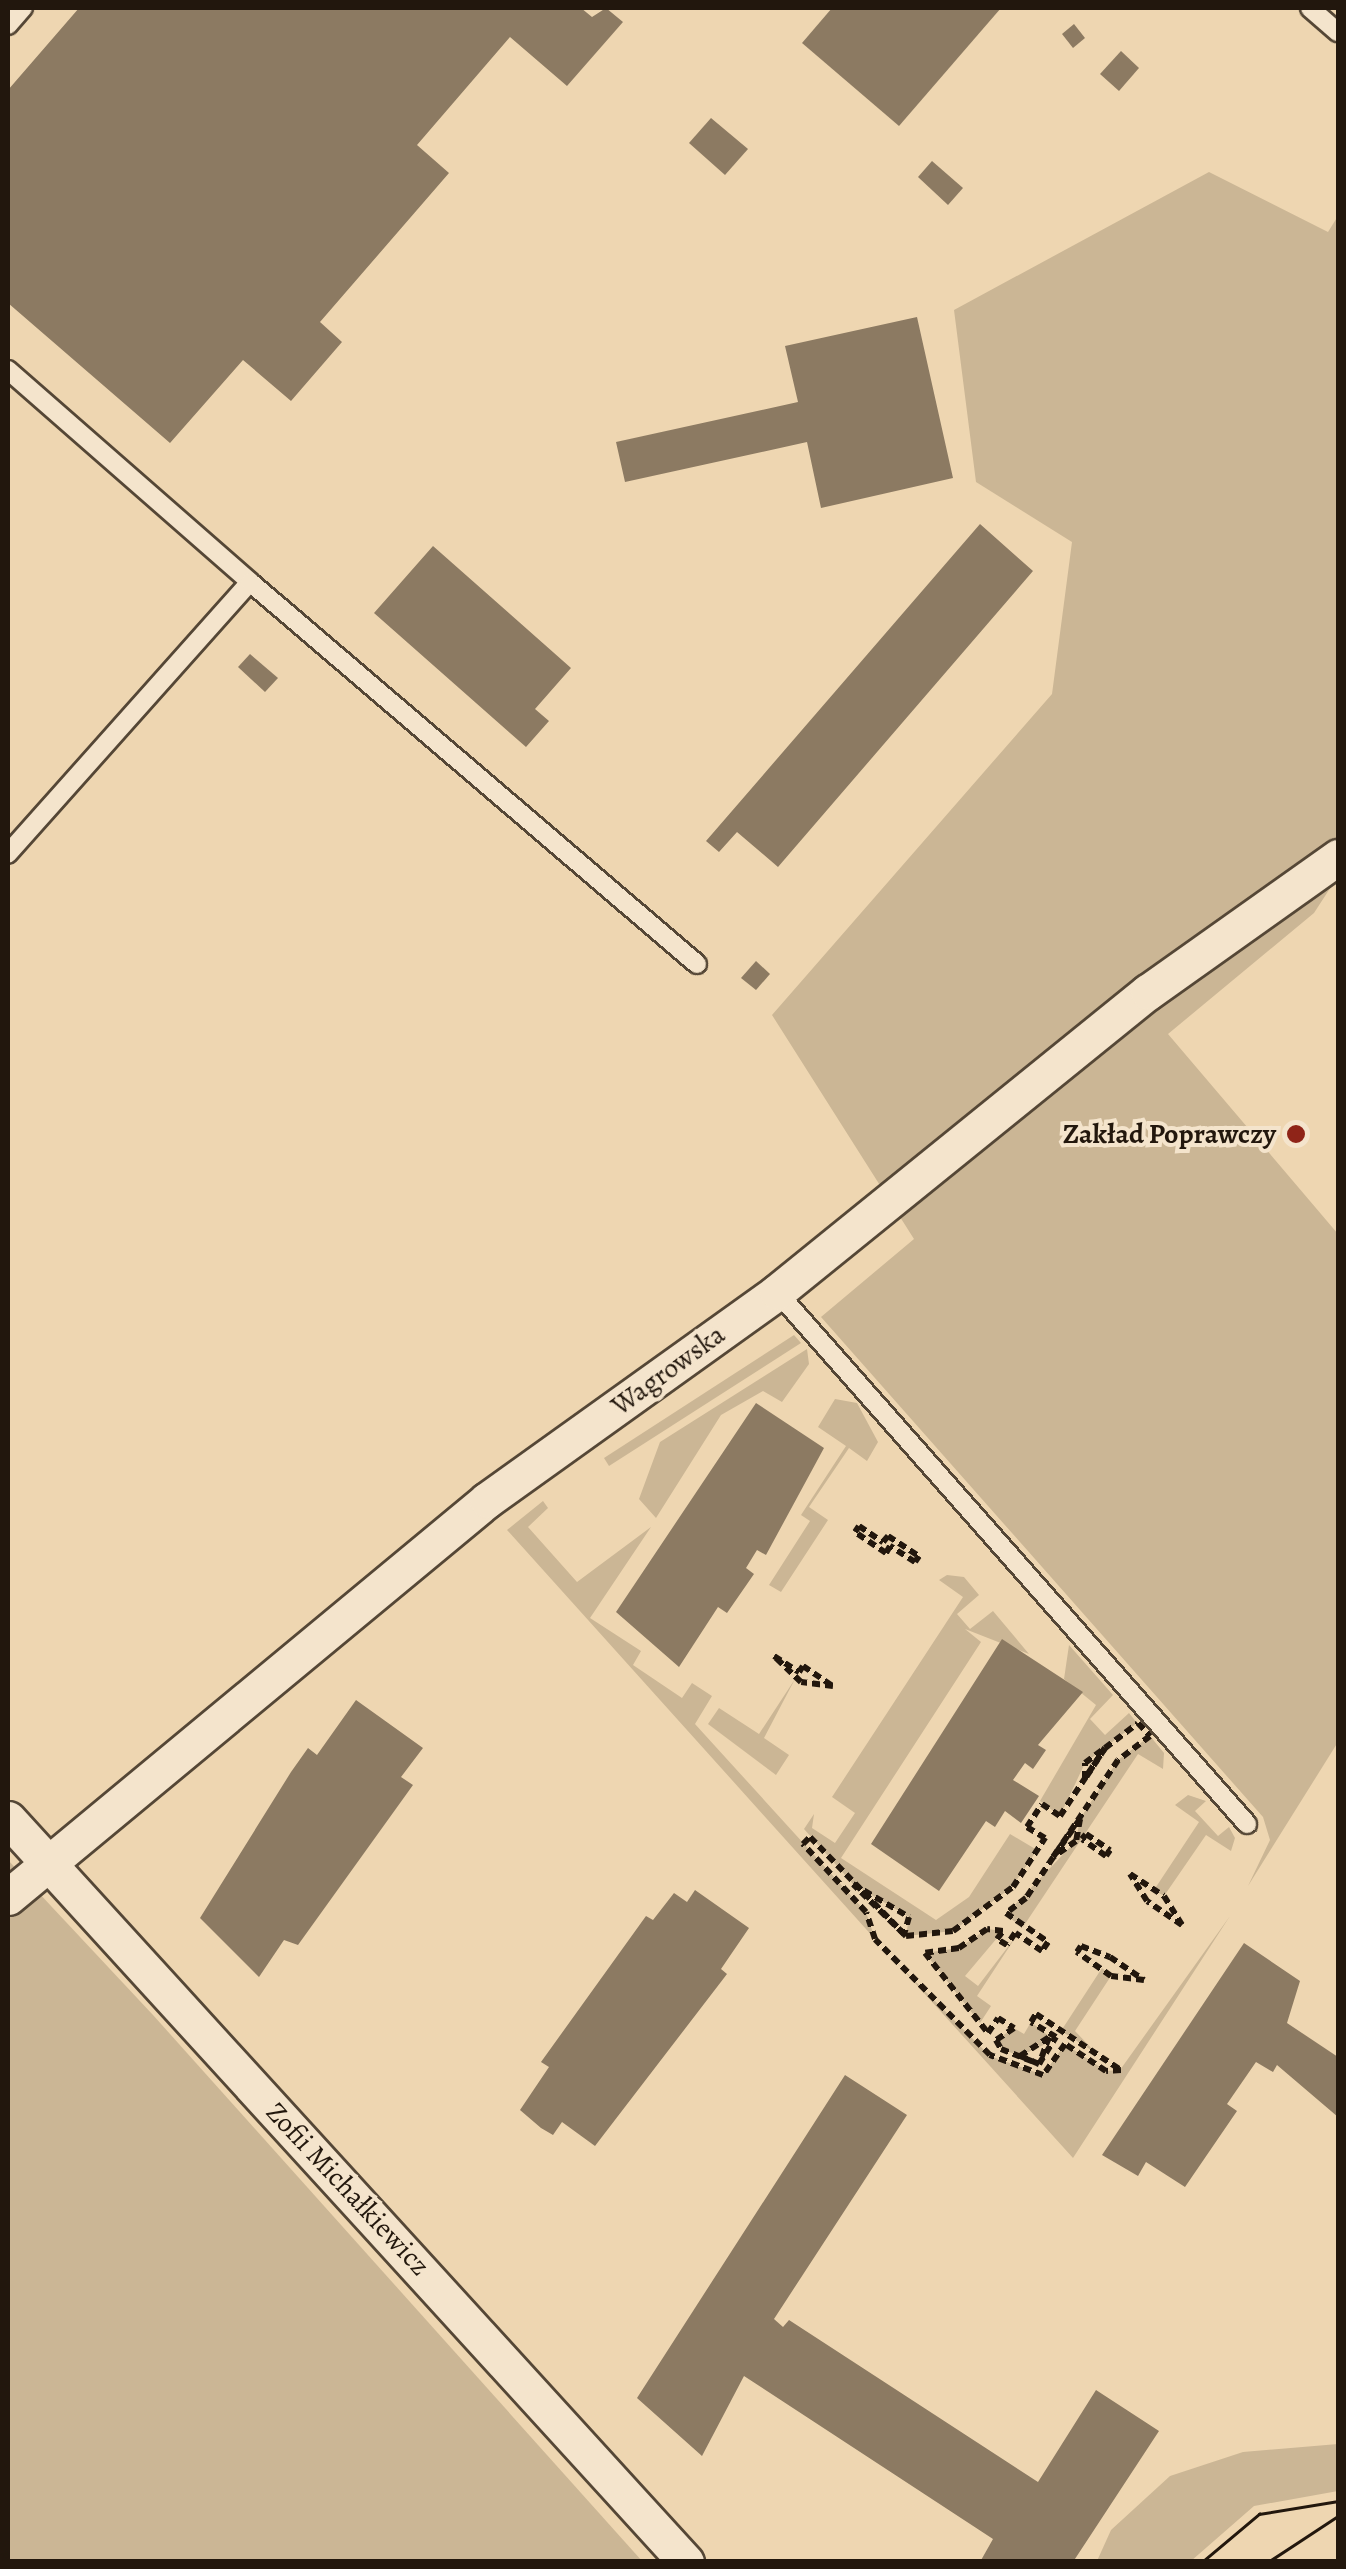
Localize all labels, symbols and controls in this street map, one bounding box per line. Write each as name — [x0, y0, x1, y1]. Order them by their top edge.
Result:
place label: Zakład Poprawczy — [1063, 1117, 1276, 1151]
marker: Zakład Poprawczy — [1285, 1123, 1307, 1145]
street label: Wagrowska — [605, 1318, 731, 1422]
street label: Zofii Michałkiewicz — [259, 2095, 437, 2283]

